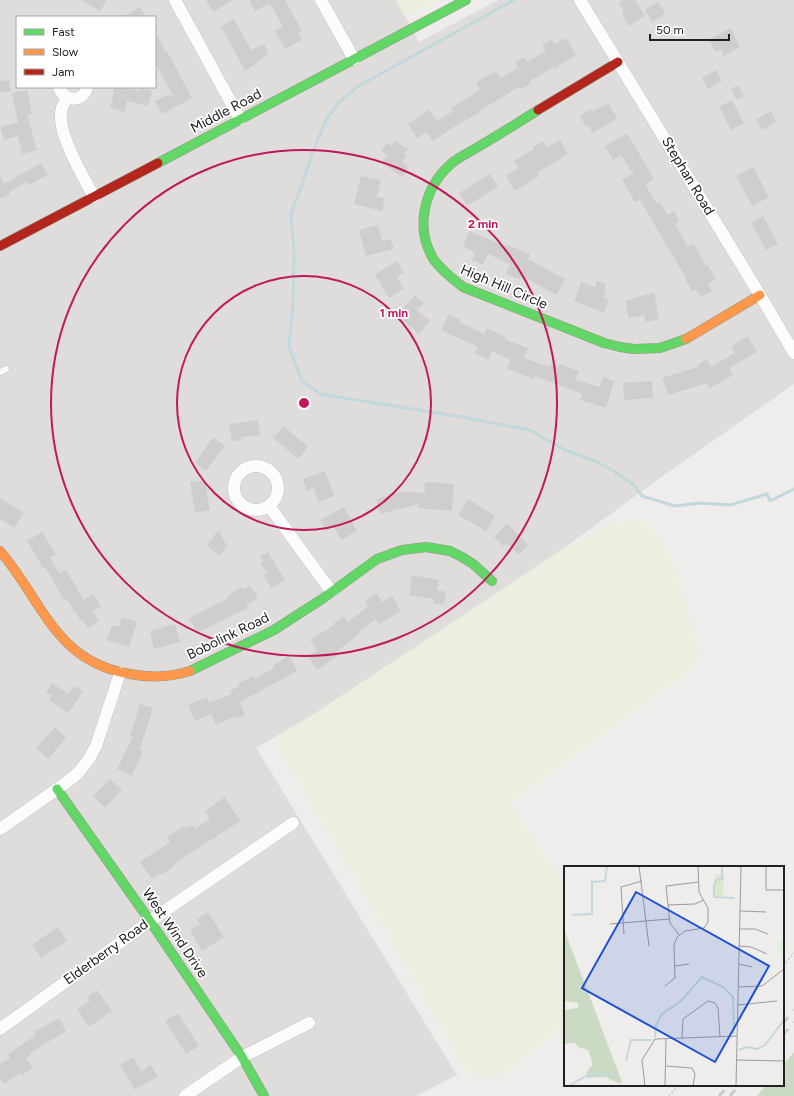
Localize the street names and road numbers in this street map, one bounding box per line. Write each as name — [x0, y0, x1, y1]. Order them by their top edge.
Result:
street label: Middle Road — [188, 85, 264, 137]
street label: Stephan Road — [658, 134, 718, 218]
street label: High Hill Circle — [458, 261, 550, 313]
street label: Bobolink Road — [184, 609, 272, 663]
street label: West Wind Drive — [139, 885, 211, 981]
street label: Elderberry Road — [60, 916, 152, 988]

